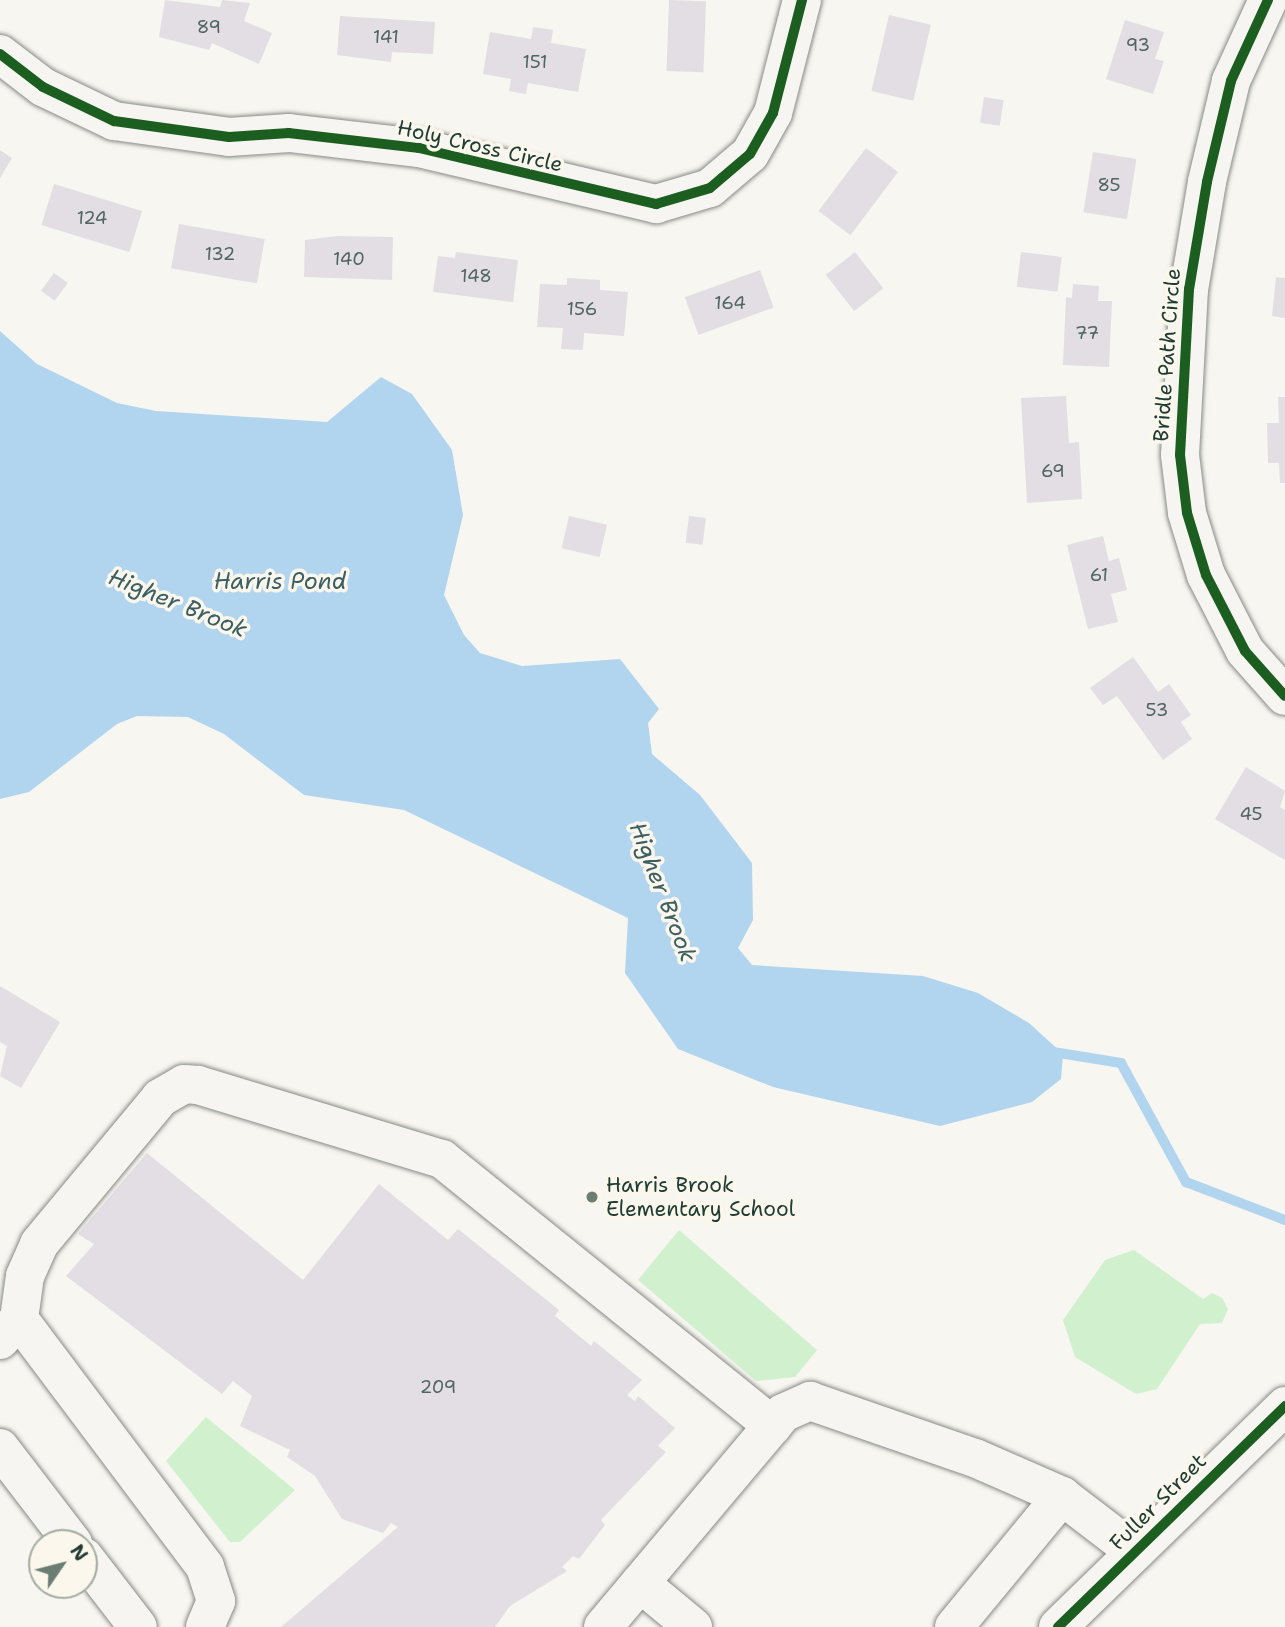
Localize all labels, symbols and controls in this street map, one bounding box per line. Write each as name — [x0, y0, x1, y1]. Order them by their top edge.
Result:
house number: 89 — [197, 16, 221, 38]
house number: 141 — [373, 26, 399, 48]
house number: 93 — [1126, 34, 1150, 56]
house number: 151 — [522, 51, 548, 73]
street label: Holy Cross Circle — [395, 115, 565, 177]
house number: 85 — [1097, 174, 1121, 196]
house number: 124 — [77, 207, 107, 229]
house number: 132 — [205, 243, 235, 265]
house number: 140 — [333, 248, 365, 270]
house number: 148 — [460, 265, 492, 287]
street label: Bridle Path Circle — [1148, 267, 1186, 443]
house number: 164 — [714, 292, 746, 314]
house number: 156 — [567, 298, 597, 320]
house number: 77 — [1075, 322, 1099, 344]
house number: 69 — [1041, 460, 1065, 482]
water label: Higher Brook — [105, 563, 251, 643]
house number: 61 — [1090, 564, 1108, 586]
water label: Harris Pond — [214, 567, 346, 595]
house number: 53 — [1146, 699, 1168, 721]
house number: 45 — [1239, 803, 1263, 825]
water label: Higher Brook — [624, 818, 702, 966]
place label: Harris Brook Elementary School — [606, 1172, 795, 1222]
marker: Harris Brook Elementary School — [584, 1189, 600, 1205]
house number: 209 — [420, 1376, 456, 1398]
street label: Fuller Street — [1105, 1449, 1211, 1555]
north arrow — [28, 1529, 98, 1599]
text: N — [64, 1539, 94, 1566]

